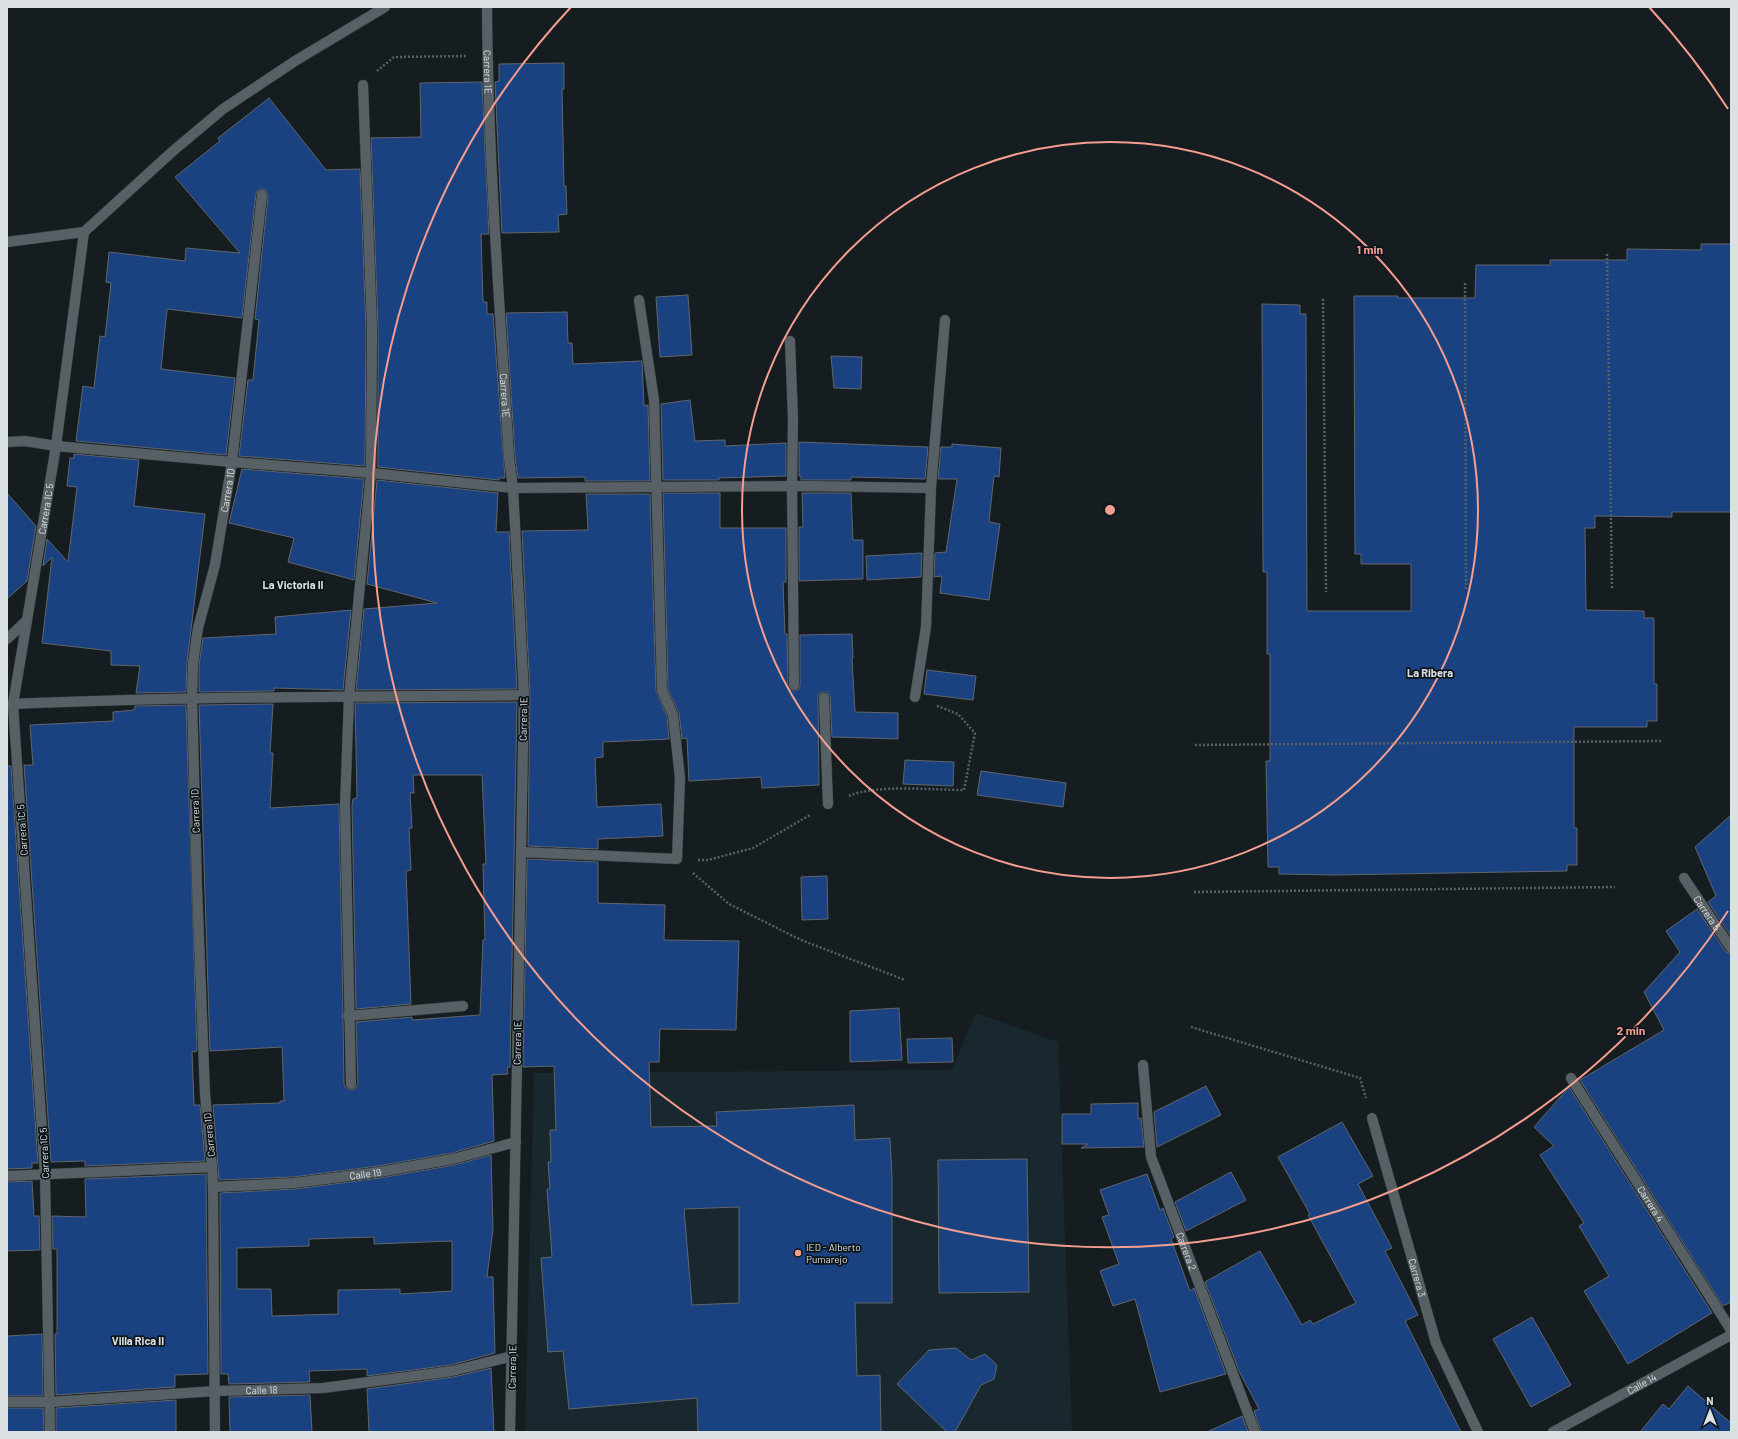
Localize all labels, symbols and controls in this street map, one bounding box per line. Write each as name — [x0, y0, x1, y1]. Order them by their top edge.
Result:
street label: Carrera 1E — [482, 50, 495, 94]
text: 1 min — [1357, 242, 1383, 256]
street label: Carrera 1E — [498, 373, 512, 418]
street label: Carrera 1D — [218, 468, 237, 513]
street label: Carrera 1C 5 — [35, 483, 56, 535]
centre of rings — [1103, 503, 1117, 517]
district label: La Victoria II — [263, 578, 324, 591]
district label: La Ribera — [1407, 666, 1453, 679]
street label: Carrera 1E — [517, 697, 529, 741]
street label: Carrera 1D — [188, 789, 202, 833]
street label: Carrera 1C 5 — [14, 804, 30, 856]
street label: Carrera 5 — [1691, 893, 1723, 933]
street label: Carrera 1E — [511, 1021, 523, 1065]
text: 2 min — [1617, 1023, 1645, 1037]
street label: Carrera 1D — [201, 1113, 217, 1157]
street label: Carrera 1C 5 — [37, 1127, 51, 1179]
street label: Calle 19 — [349, 1166, 382, 1182]
street label: Carrera 4 — [1635, 1184, 1667, 1224]
street label: Carrera 2 — [1174, 1230, 1199, 1272]
place label: IED - Alberto Pumarejo — [806, 1241, 861, 1265]
marker: IED - Alberto Pumarejo — [793, 1248, 803, 1258]
street label: Carrera 3 — [1406, 1257, 1429, 1298]
district label: Villa Rica II — [112, 1334, 164, 1347]
street label: Carrera 1E — [506, 1345, 518, 1389]
street label: Calle 14 — [1625, 1371, 1659, 1397]
street label: Calle 18 — [246, 1383, 278, 1396]
north arrow — [1690, 1391, 1730, 1431]
text: N — [1706, 1394, 1714, 1407]

